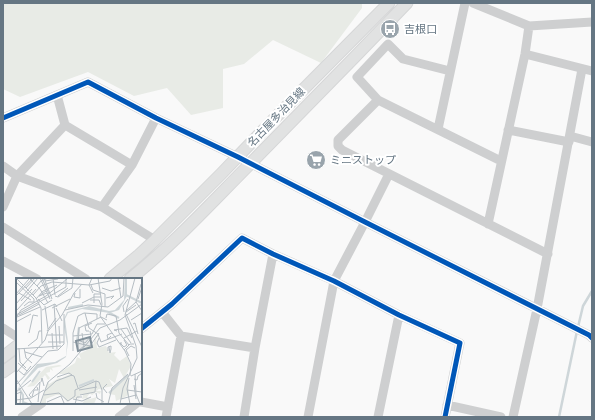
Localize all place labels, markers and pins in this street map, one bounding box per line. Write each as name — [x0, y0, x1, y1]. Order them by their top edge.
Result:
bus stop icon: 吉根口 — [379, 18, 401, 40]
place label: 吉根口 — [404, 23, 437, 36]
supermarket icon: ミニストップ — [305, 149, 327, 171]
place label: ミニストップ — [330, 154, 396, 167]

